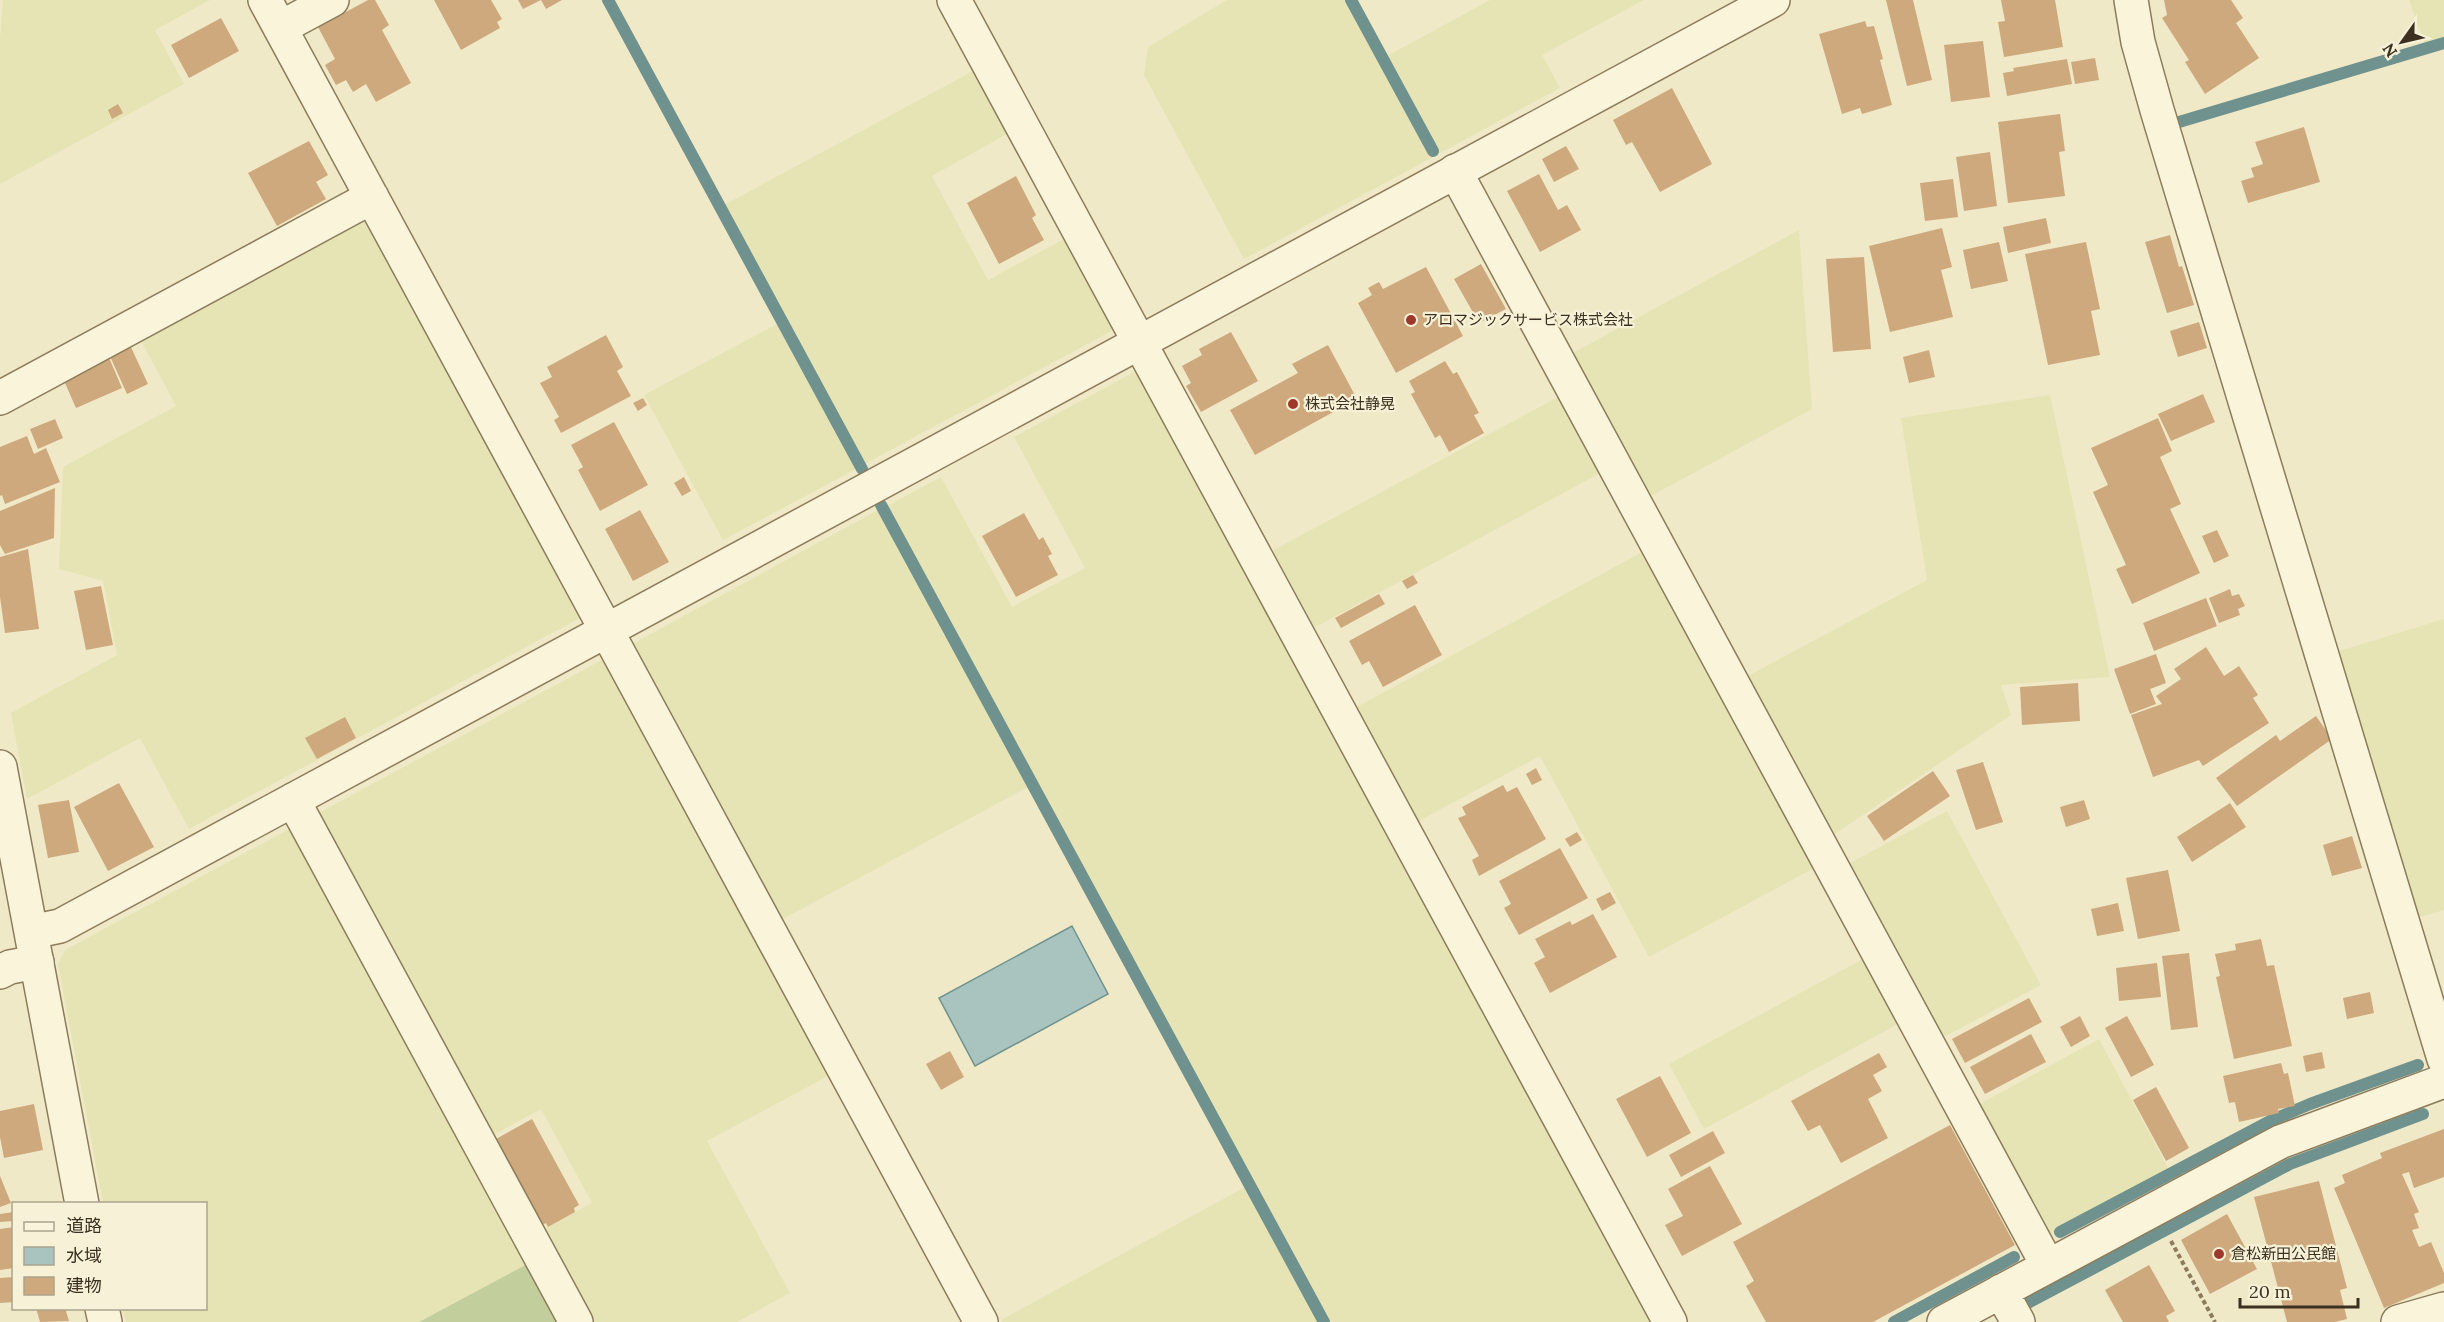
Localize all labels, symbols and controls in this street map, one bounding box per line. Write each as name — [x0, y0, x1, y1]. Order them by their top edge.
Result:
north arrow — [2372, 12, 2432, 72]
text: N — [2378, 40, 2401, 61]
place label: アロマジックサービス株式会社 — [1423, 310, 1633, 329]
marker: アロマジックサービス株式会社 — [1404, 313, 1418, 327]
place label: 株式会社静晃 — [1305, 394, 1395, 413]
marker: 株式会社静晃 — [1286, 397, 1300, 411]
legend — [12, 1202, 207, 1310]
text: 道路 — [66, 1214, 102, 1237]
text: 水域 — [66, 1244, 102, 1267]
place label: 倉松新田公民館 — [2231, 1244, 2336, 1263]
marker: 倉松新田公民館 — [2212, 1247, 2226, 1261]
scale bar — [2240, 1271, 2358, 1309]
text: 建物 — [66, 1274, 102, 1297]
text: 20 m — [2249, 1280, 2291, 1303]

